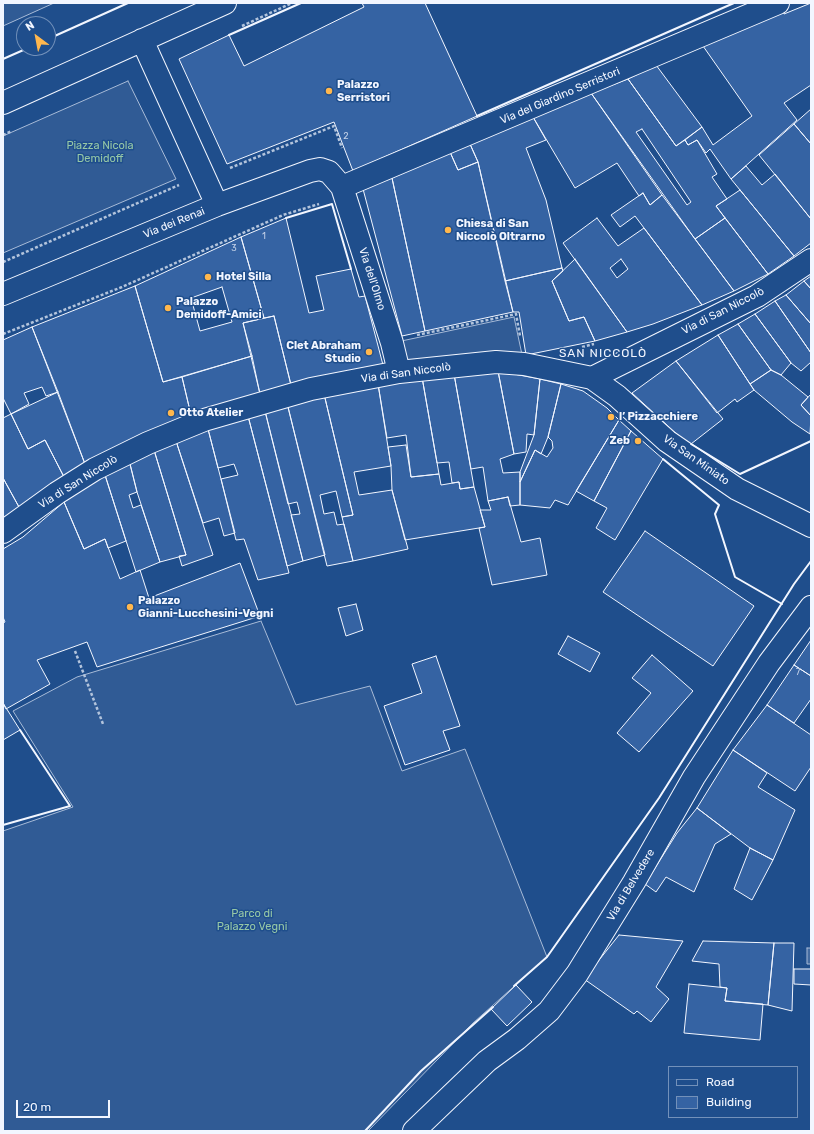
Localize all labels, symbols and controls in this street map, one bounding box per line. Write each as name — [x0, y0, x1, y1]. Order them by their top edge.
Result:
north arrow — [16, 16, 56, 56]
text: N — [23, 19, 37, 34]
street label: Via del Giardino Serristori — [498, 65, 622, 127]
place label: Palazzo Serristori — [337, 78, 390, 104]
marker: Palazzo Serristori — [324, 86, 334, 96]
house number: 2 — [343, 131, 349, 141]
park label: Piazza Nicola Demidoff — [66, 139, 134, 165]
street label: Via dei Renai — [141, 205, 207, 241]
place label: Chiesa di San Niccolò Oltrarno — [456, 217, 545, 243]
marker: Chiesa di San Niccolò Oltrarno — [443, 225, 453, 235]
house number: 1 — [262, 231, 266, 241]
house number: 3 — [231, 243, 237, 253]
street label: Via dell'Olmo — [356, 246, 388, 312]
place label: Hotel Silla — [216, 270, 271, 284]
marker: Hotel Silla — [203, 272, 213, 282]
street label: Via di San Niccolò — [680, 285, 766, 337]
place label: Palazzo Demidoff-Amici — [176, 295, 262, 321]
marker: Palazzo Demidoff-Amici — [163, 303, 173, 313]
place label: Clet Abraham Studio — [286, 339, 361, 365]
marker: Clet Abraham Studio — [364, 347, 374, 357]
district label: SAN NICCOLÒ — [559, 347, 647, 361]
street label: Via di San Niccolò — [360, 360, 452, 386]
place label: Otto Atelier — [179, 406, 243, 420]
marker: Otto Atelier — [166, 408, 176, 418]
place label: l’ Pizzacchiere — [619, 410, 698, 424]
marker: l’ Pizzacchiere — [606, 412, 616, 422]
street label: Via San Miniato — [660, 432, 732, 488]
place label: Zeb — [609, 434, 630, 448]
marker: Zeb — [633, 436, 643, 446]
street label: Via di San Niccolò — [36, 452, 120, 512]
place label: Palazzo Gianni-Lucchesini-Vegni — [138, 594, 273, 620]
marker: Palazzo Gianni-Lucchesini-Vegni — [125, 602, 135, 612]
house number: 7 — [796, 667, 800, 677]
street label: Via di Belvedere — [604, 847, 658, 923]
park label: Parco di Palazzo Vegni — [217, 907, 287, 933]
legend — [668, 1066, 798, 1118]
text: Road — [706, 1075, 734, 1089]
scale bar — [18, 1092, 112, 1118]
text: Building — [706, 1095, 752, 1109]
text: 20 m — [23, 1100, 51, 1114]

